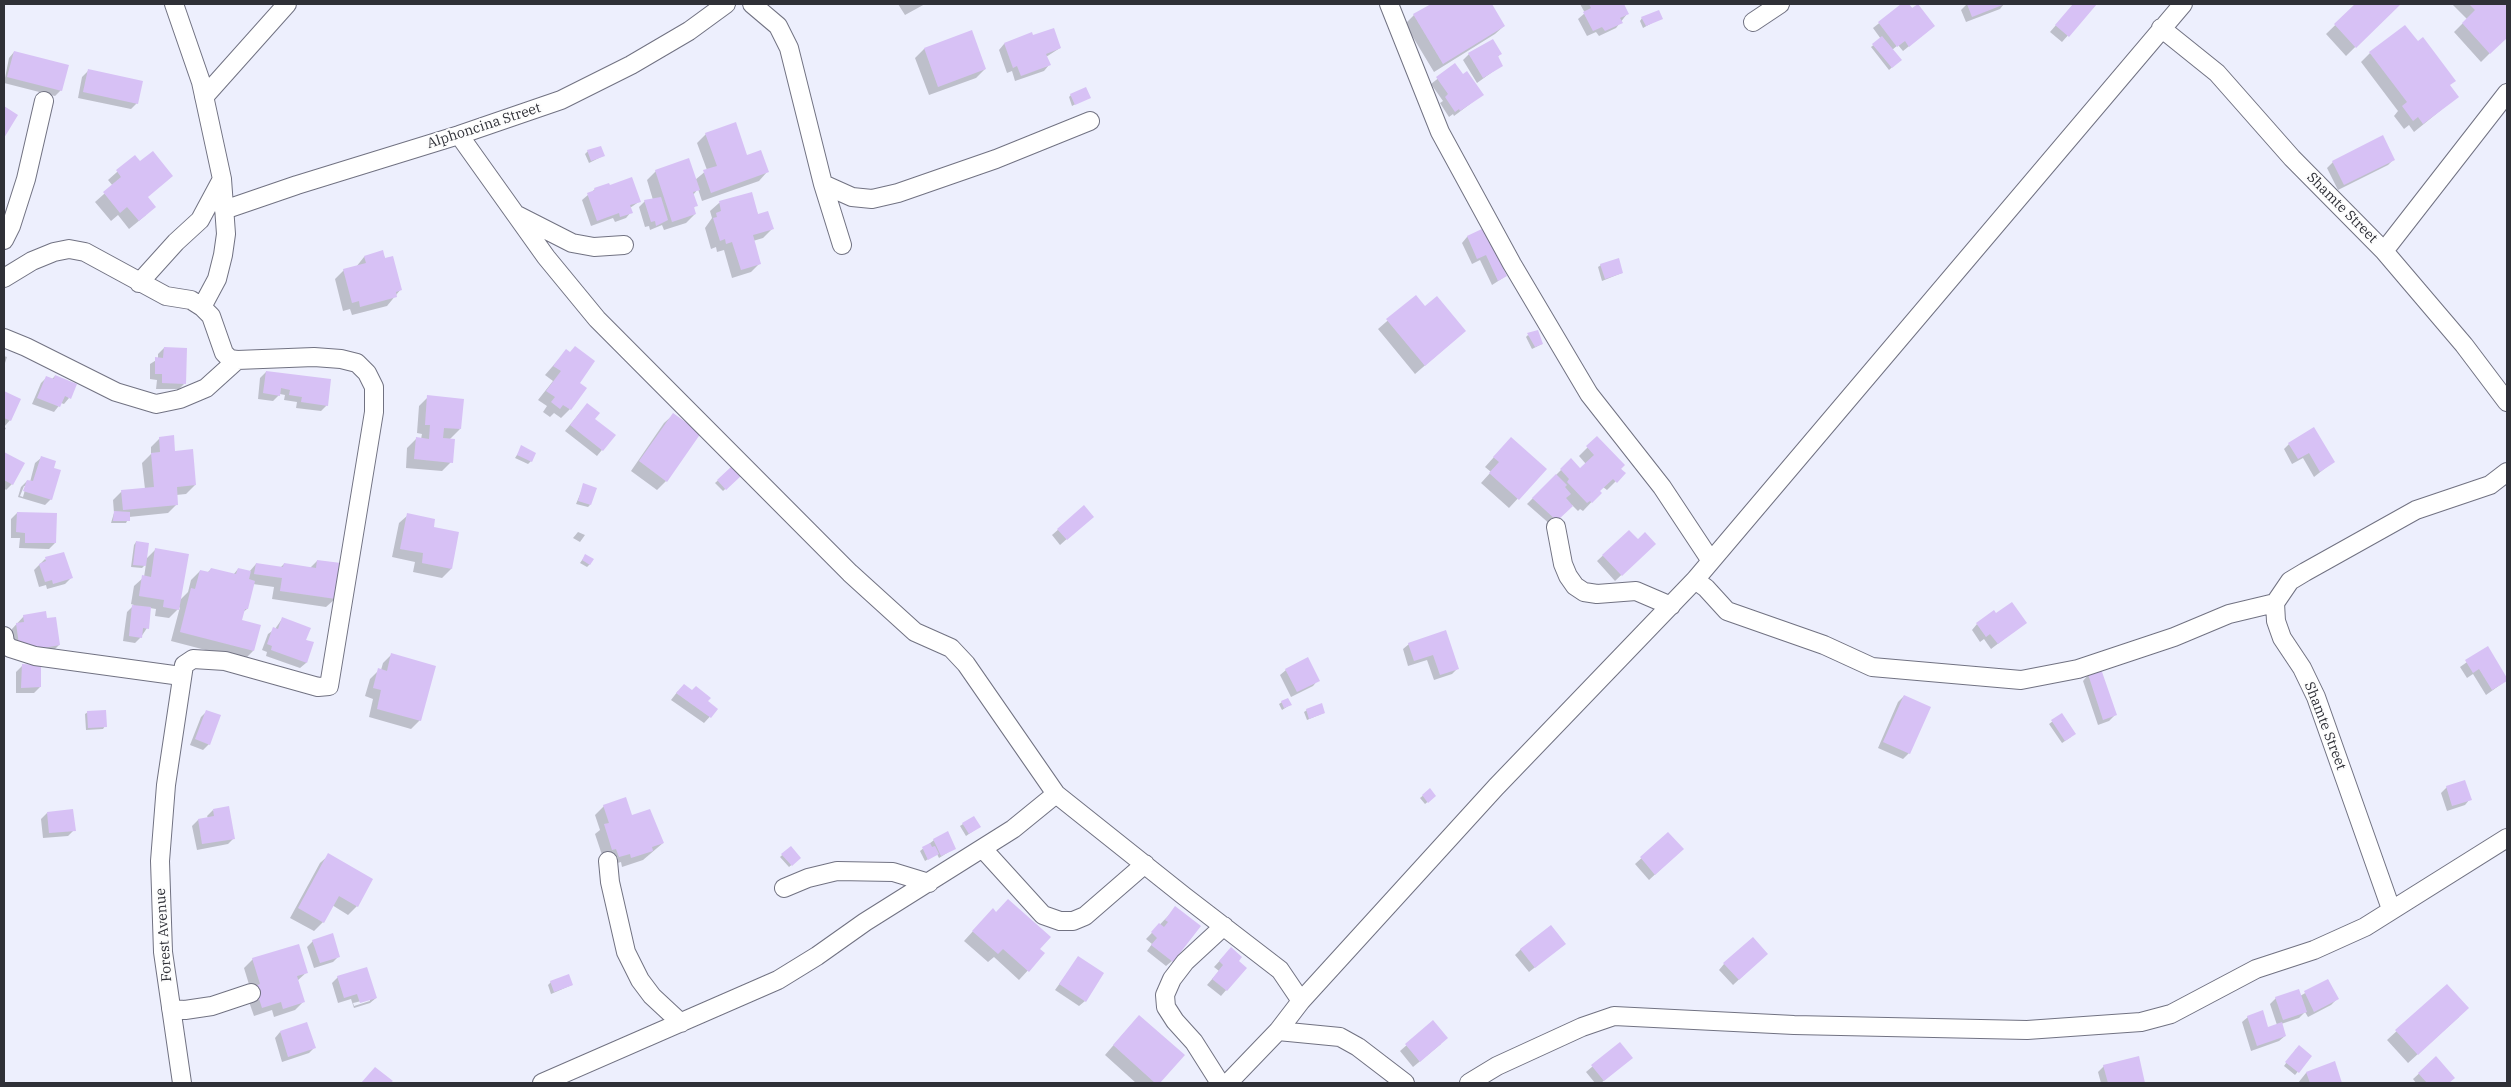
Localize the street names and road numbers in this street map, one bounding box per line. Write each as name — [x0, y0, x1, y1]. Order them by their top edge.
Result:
street label: Alphoncina Street — [425, 100, 543, 152]
street label: Shamte Street — [2303, 169, 2381, 247]
street label: Shamte Street — [2300, 680, 2350, 772]
street label: Forest Avenue — [152, 888, 176, 982]

